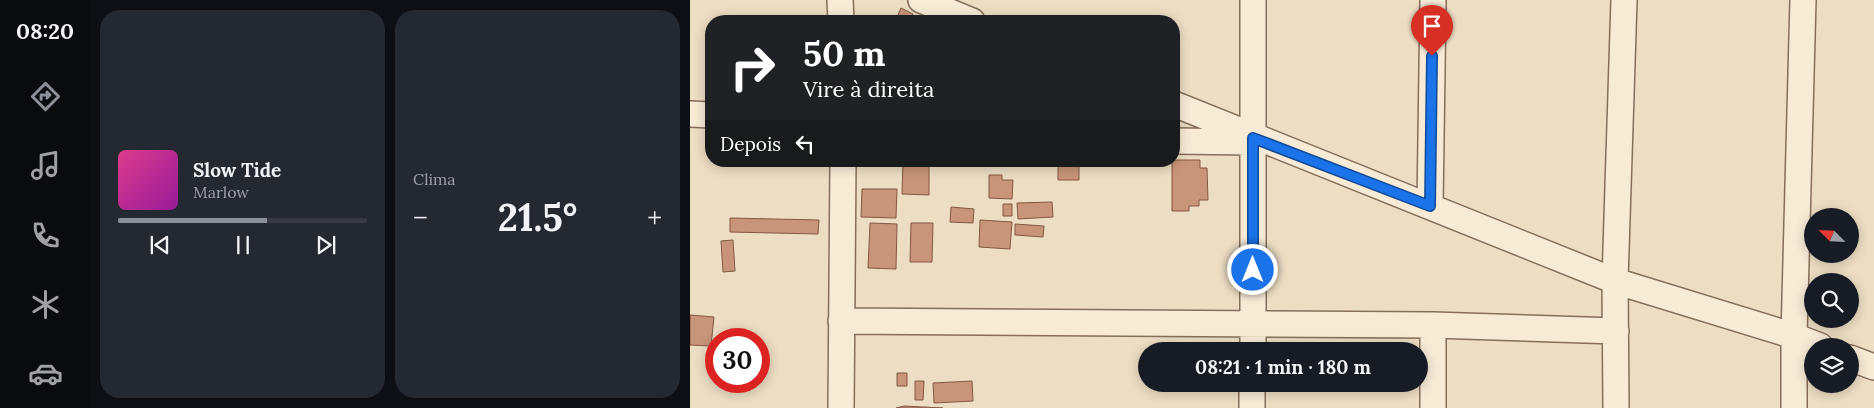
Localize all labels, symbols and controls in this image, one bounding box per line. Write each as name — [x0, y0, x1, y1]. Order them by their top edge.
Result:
pin — [1411, 5, 1453, 56]
icon: arrive — [1418, 12, 1446, 40]
text: 08:20 — [16, 17, 74, 45]
text: 50 m — [803, 31, 886, 76]
icon: right — [720, 35, 785, 100]
text: Vire à direita — [803, 75, 934, 103]
icon: directions — [28, 79, 63, 114]
icon: left — [791, 130, 819, 158]
text: Depois — [720, 132, 781, 156]
icon: music — [28, 148, 63, 183]
text: Slow Tide — [193, 158, 281, 182]
text: Clima — [413, 169, 456, 189]
text: Marlow — [193, 182, 249, 202]
text: 21.5° — [498, 193, 577, 241]
text: − — [413, 200, 428, 236]
text: + — [647, 200, 662, 236]
north arrow — [1804, 208, 1859, 262]
map controls — [1804, 208, 1859, 393]
icon: phone — [28, 218, 63, 253]
icon: previous — [146, 231, 174, 259]
icon: pause — [229, 231, 257, 259]
icon: next — [312, 231, 340, 259]
position arrow — [1226, 243, 1278, 295]
button: search — [1804, 273, 1859, 328]
icon: climate — [28, 287, 63, 322]
speed limit sign: 30 — [705, 328, 770, 393]
button: layers — [1804, 338, 1859, 393]
text: 08:21 · 1 min · 180 m — [1195, 355, 1371, 379]
icon: car — [28, 356, 63, 391]

